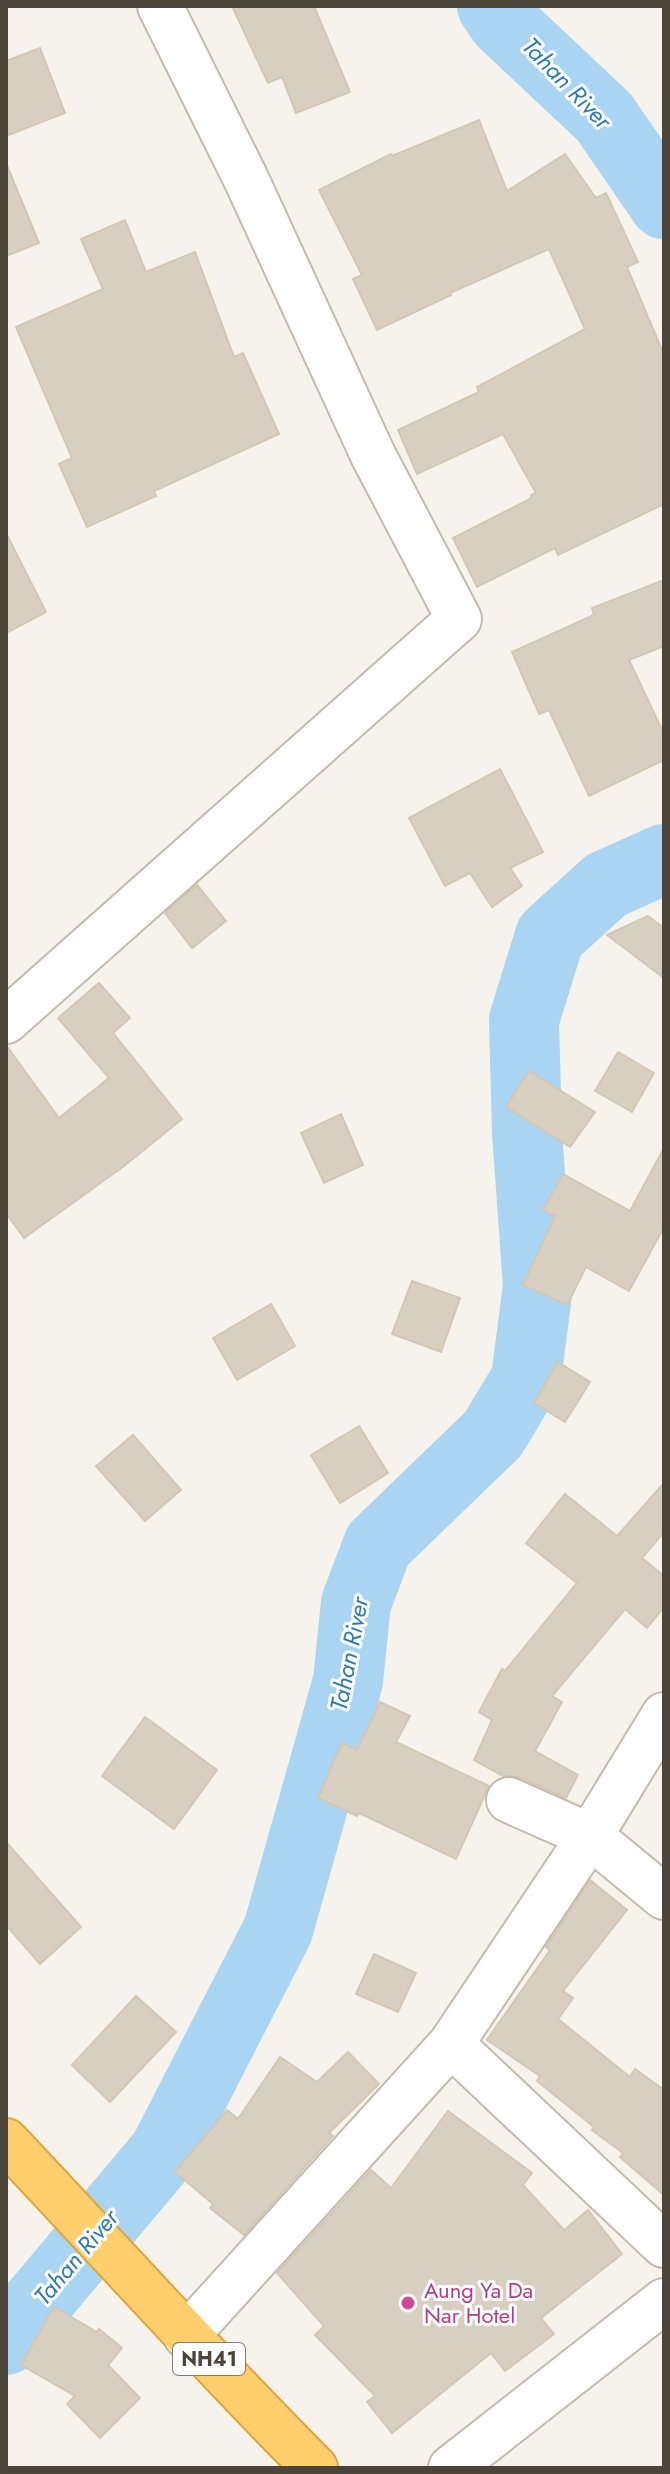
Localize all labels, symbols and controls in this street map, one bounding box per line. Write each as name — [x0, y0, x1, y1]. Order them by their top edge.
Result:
water label: Tahan River — [514, 29, 621, 138]
water label: Tahan River — [321, 1592, 378, 1714]
water label: Tahan River — [25, 2200, 128, 2313]
place label: Aung Ya Da Nar Hotel — [424, 2274, 533, 2331]
marker: Aung Ya Da Nar Hotel — [399, 2294, 417, 2312]
road number: NH41 — [173, 2343, 245, 2375]

